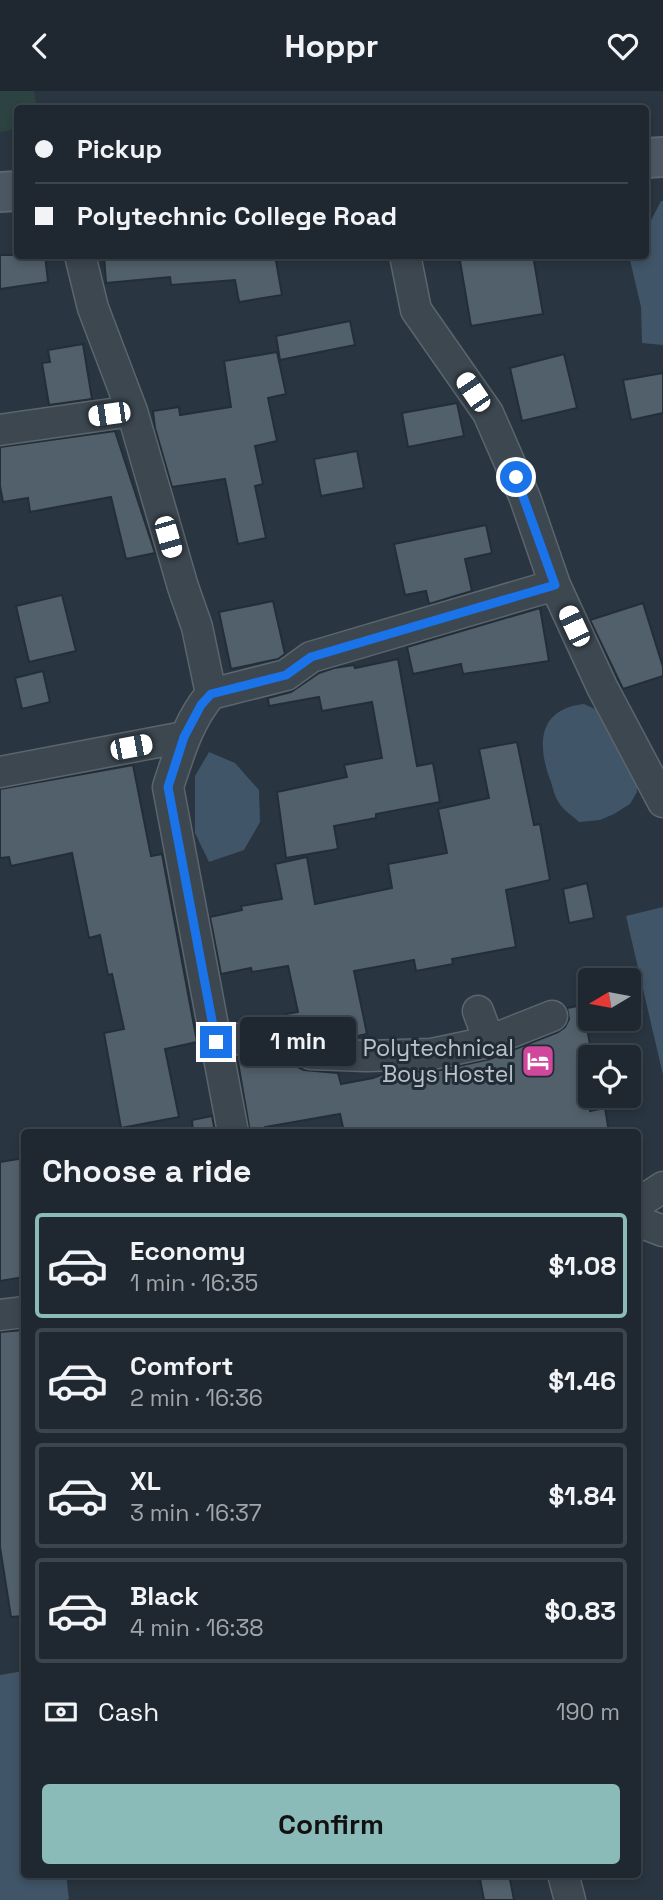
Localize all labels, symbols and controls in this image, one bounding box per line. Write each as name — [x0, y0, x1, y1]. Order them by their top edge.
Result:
text: Hoppr — [284, 26, 379, 66]
icon: back — [21, 27, 59, 65]
icon: heart — [604, 27, 642, 65]
text: Pickup — [77, 132, 162, 166]
text: Polytechnic College Road — [77, 199, 397, 233]
car — [453, 369, 494, 415]
car — [87, 401, 132, 427]
route start — [500, 461, 532, 493]
car — [153, 514, 184, 560]
car — [556, 603, 593, 649]
car — [109, 733, 154, 761]
north arrow — [578, 968, 640, 1031]
map controls — [578, 968, 641, 1108]
callout: 1 min — [241, 1017, 356, 1067]
route end — [200, 1026, 232, 1058]
text: 1 min — [270, 1026, 326, 1056]
place label: Polytechnical Boys Hostel — [363, 1033, 514, 1089]
hotel icon: Polytechnical Boys Hostel — [519, 1042, 557, 1080]
button: locate — [578, 1045, 641, 1108]
text: Choose a ride — [42, 1151, 252, 1191]
icon: car — [46, 1234, 109, 1297]
text: Economy — [130, 1234, 246, 1268]
text: $1.08 — [549, 1249, 616, 1283]
text: 1 min · 16:35 — [130, 1268, 258, 1298]
icon: car — [46, 1349, 109, 1412]
text: Comfort — [130, 1349, 233, 1383]
text: $1.46 — [548, 1364, 616, 1398]
text: 2 min · 16:36 — [130, 1383, 263, 1413]
icon: car — [46, 1464, 109, 1527]
text: XL — [130, 1464, 161, 1498]
text: $1.84 — [549, 1479, 616, 1513]
text: 3 min · 16:37 — [130, 1498, 262, 1528]
icon: car — [46, 1579, 109, 1642]
text: Black — [130, 1579, 199, 1613]
text: $0.83 — [545, 1594, 616, 1628]
text: 4 min · 16:38 — [130, 1613, 264, 1643]
icon: cash — [42, 1693, 80, 1731]
text: Cash — [98, 1695, 159, 1729]
text: 190 m — [556, 1697, 620, 1727]
button: Confirm — [42, 1784, 620, 1864]

